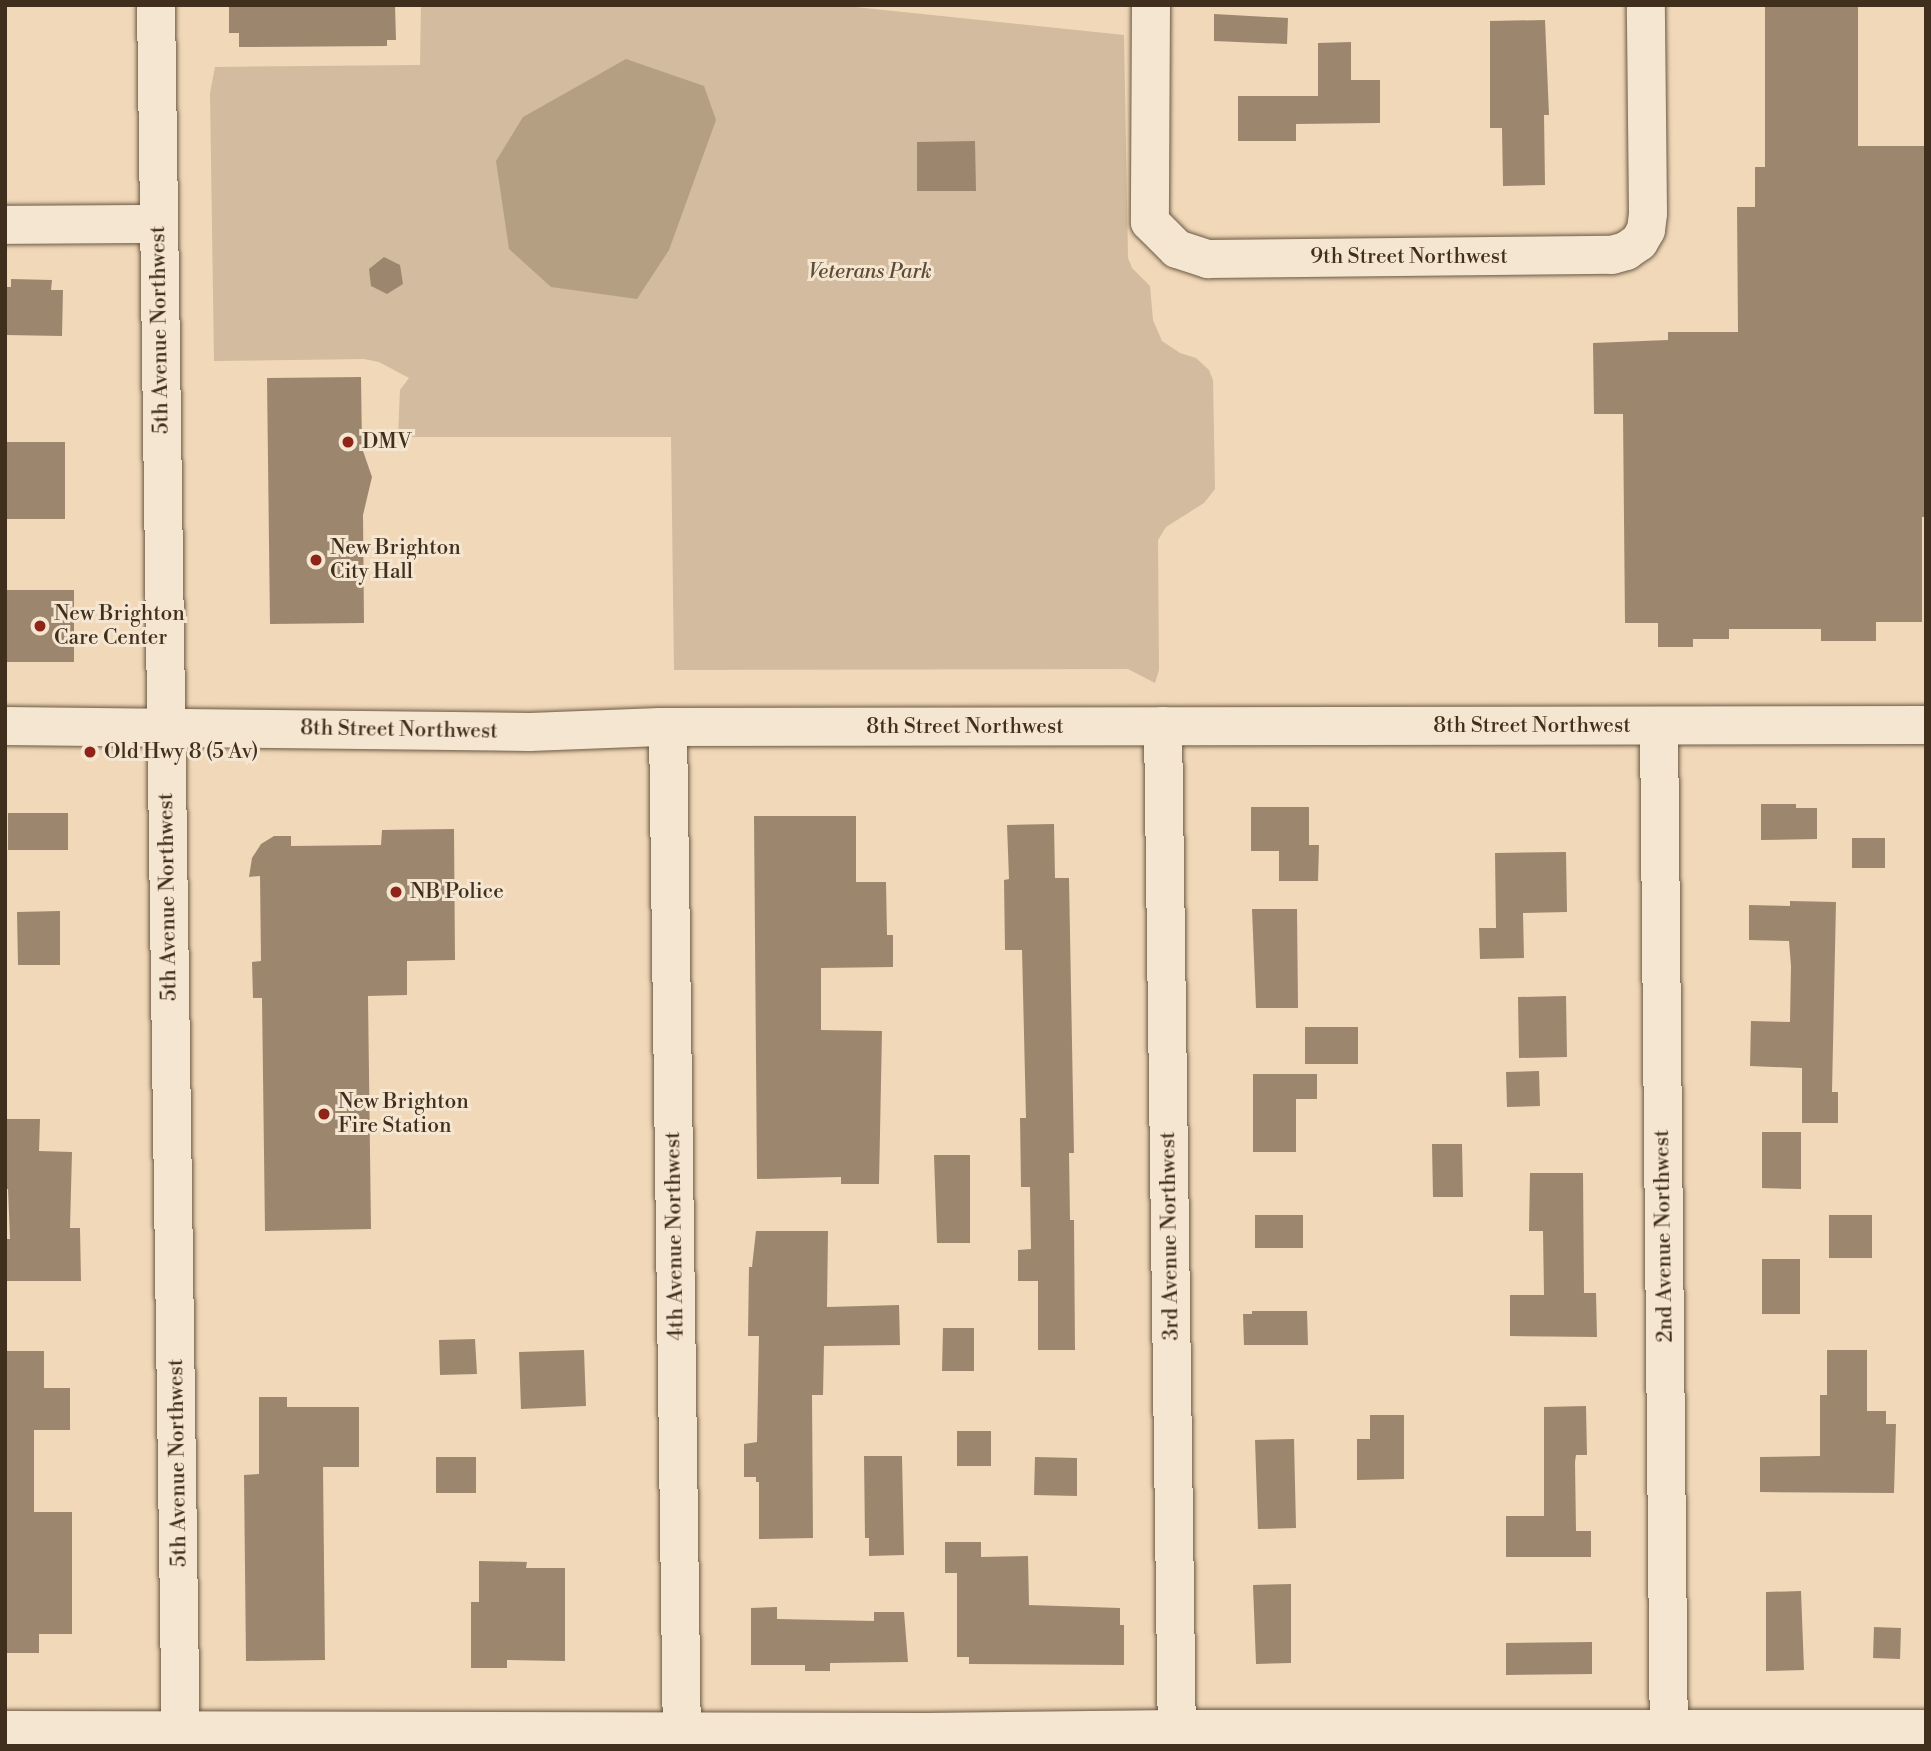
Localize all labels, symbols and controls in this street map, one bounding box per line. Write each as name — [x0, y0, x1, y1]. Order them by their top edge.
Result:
street label: 5th Avenue Northwest — [146, 226, 174, 434]
street label: 9th Street Northwest — [1310, 244, 1508, 270]
park label: Veterans Park — [808, 259, 932, 285]
place label: DMV — [362, 429, 412, 455]
marker: DMV — [340, 434, 356, 450]
place label: New Brighton City Hall — [330, 535, 461, 585]
marker: New Brighton City Hall — [308, 552, 324, 568]
place label: New Brighton Care Center — [54, 601, 185, 651]
marker: New Brighton Care Center — [32, 618, 48, 634]
street label: 8th Street Northwest — [1433, 713, 1631, 739]
street label: 8th Street Northwest — [866, 714, 1064, 740]
street label: 8th Street Northwest — [300, 716, 498, 744]
place label: Old Hwy 8 (5 Av) — [104, 739, 259, 765]
marker: Old Hwy 8 (5 Av) — [82, 744, 98, 760]
street label: 5th Avenue Northwest — [154, 793, 182, 1001]
place label: NB Police — [410, 879, 504, 905]
marker: NB Police — [388, 884, 404, 900]
place label: New Brighton Fire Station — [338, 1089, 469, 1139]
marker: New Brighton Fire Station — [316, 1106, 332, 1122]
street label: 2nd Avenue Northwest — [1650, 1129, 1678, 1343]
street label: 4th Avenue Northwest — [661, 1131, 689, 1341]
street label: 3rd Avenue Northwest — [1156, 1131, 1184, 1341]
street label: 5th Avenue Northwest — [164, 1359, 192, 1567]

